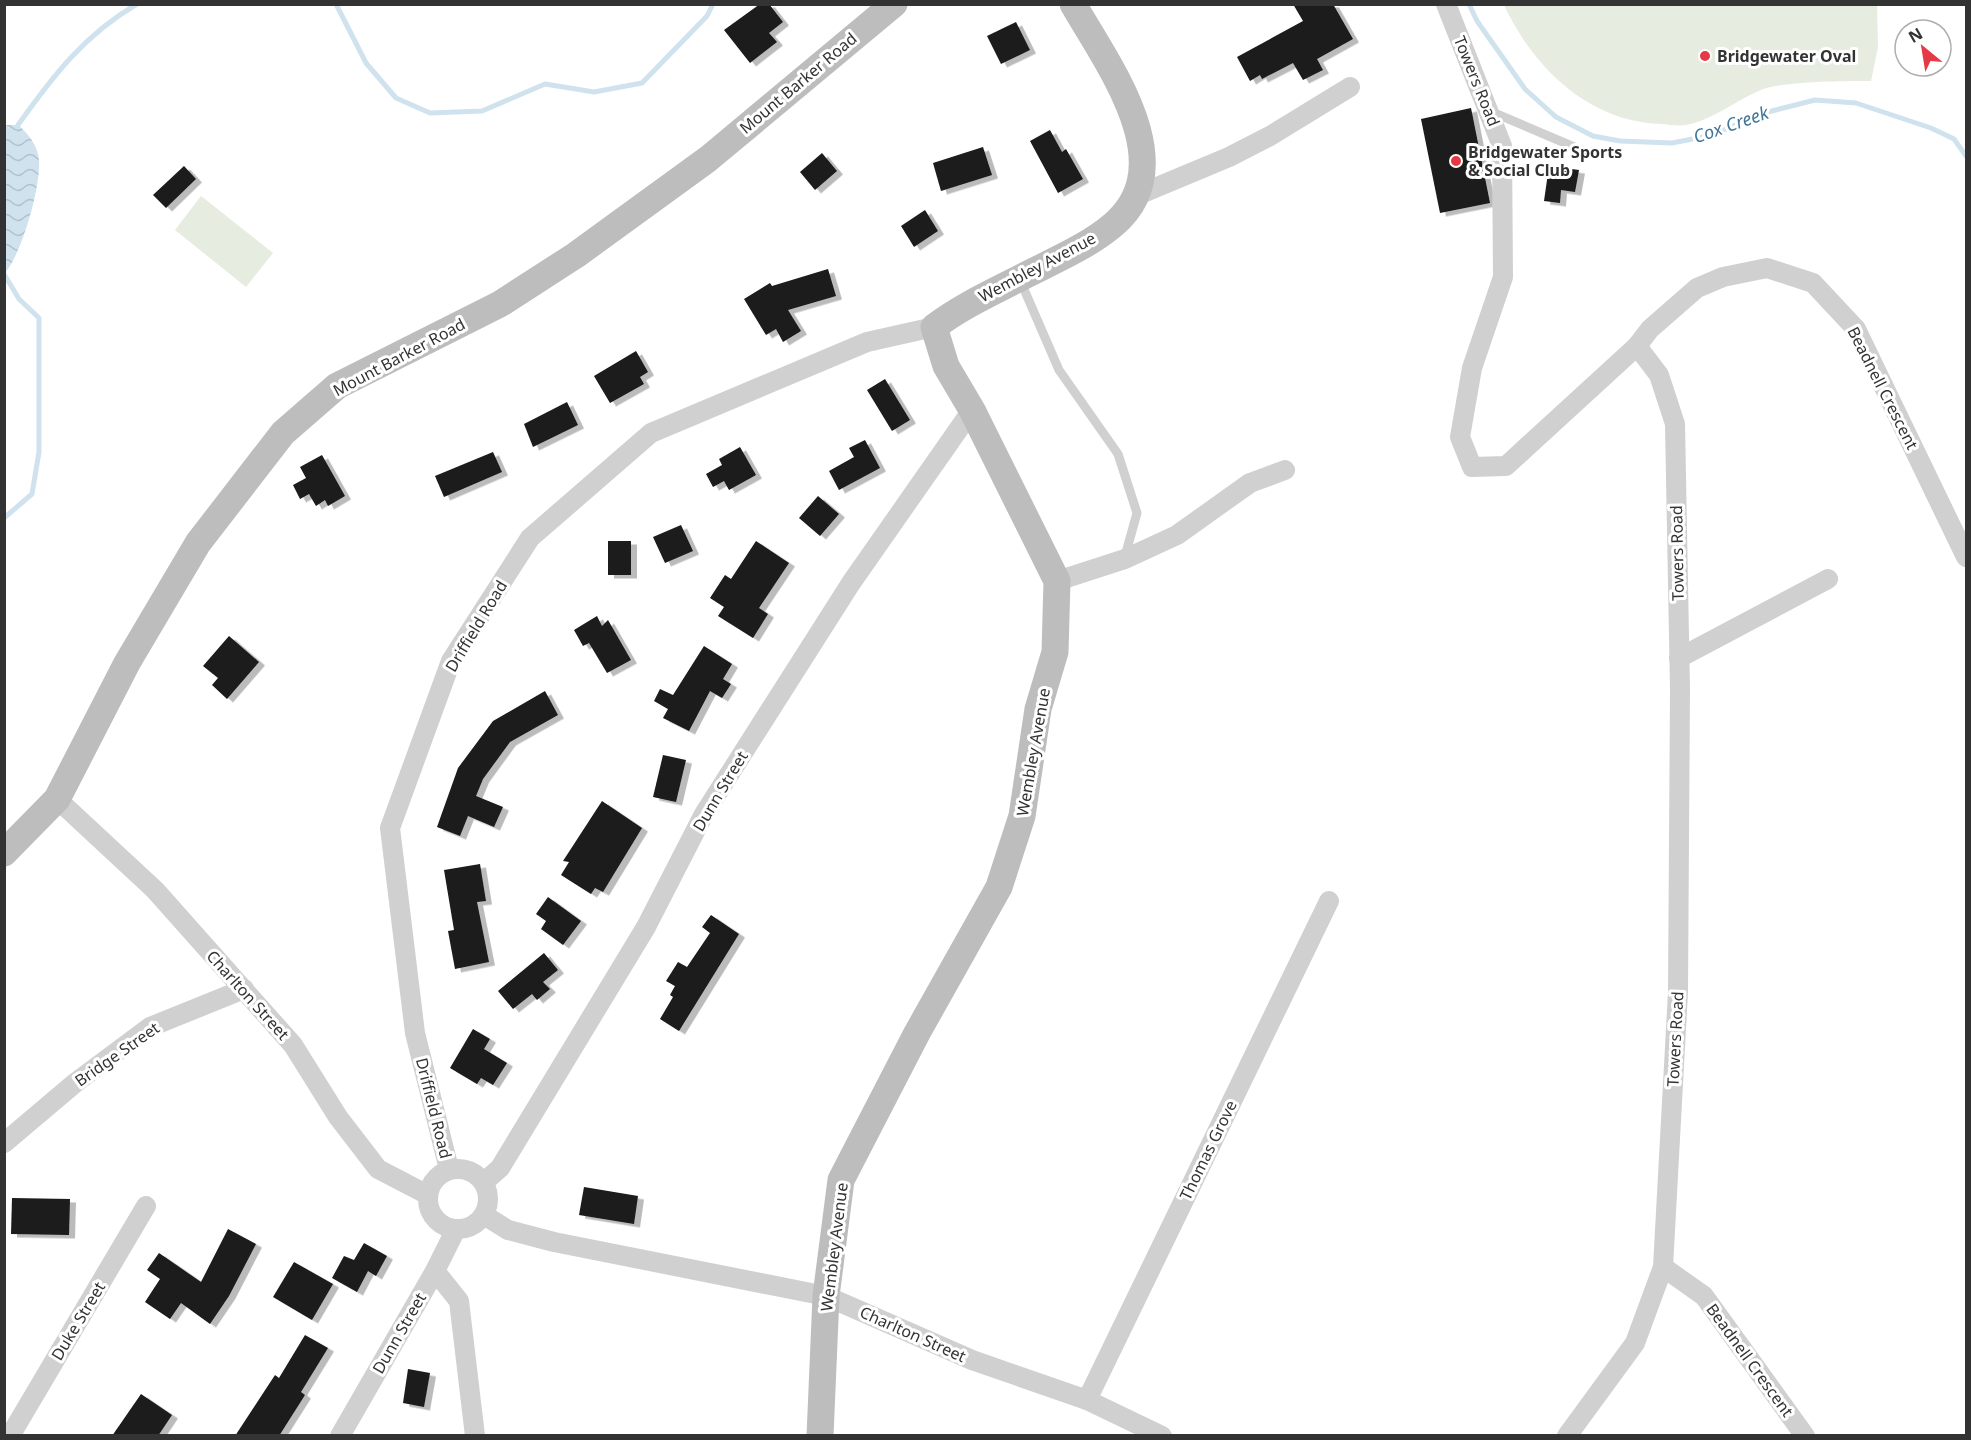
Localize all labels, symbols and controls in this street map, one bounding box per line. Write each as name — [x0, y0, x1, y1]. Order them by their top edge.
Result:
north arrow — [1893, 18, 1953, 78]
text: N — [1904, 22, 1927, 48]
street label: Mount Barker Road — [735, 27, 861, 139]
street label: Towers Road — [1449, 33, 1505, 129]
place label: Bridgewater Oval — [1717, 45, 1856, 67]
marker: Bridgewater Oval — [1698, 49, 1712, 63]
water label: Cox Creek — [1690, 100, 1773, 148]
place label: Bridgewater Sports & Social Club — [1468, 141, 1622, 181]
marker: Bridgewater Sports & Social Club — [1449, 154, 1463, 168]
street label: Wembley Avenue — [975, 227, 1099, 307]
street label: Mount Barker Road — [329, 313, 469, 401]
street label: Beadnell Crescent — [1843, 323, 1924, 453]
street label: Towers Road — [1665, 505, 1689, 601]
street label: Driffield Road — [440, 576, 512, 676]
street label: Wembley Avenue — [1011, 686, 1055, 818]
street label: Dunn Street — [687, 746, 753, 835]
street label: Charlton Street — [202, 945, 294, 1045]
street label: Towers Road — [1662, 991, 1688, 1087]
street label: Bridge Street — [70, 1017, 164, 1091]
street label: Driffield Road — [411, 1055, 457, 1161]
street label: Thomas Grove — [1174, 1096, 1242, 1204]
street label: Wembley Avenue — [815, 1181, 853, 1313]
street label: Duke Street — [46, 1277, 110, 1364]
street label: Dunn Street — [367, 1288, 431, 1378]
street label: Beadnell Crescent — [1701, 1299, 1799, 1421]
street label: Charlton Street — [857, 1301, 970, 1367]

